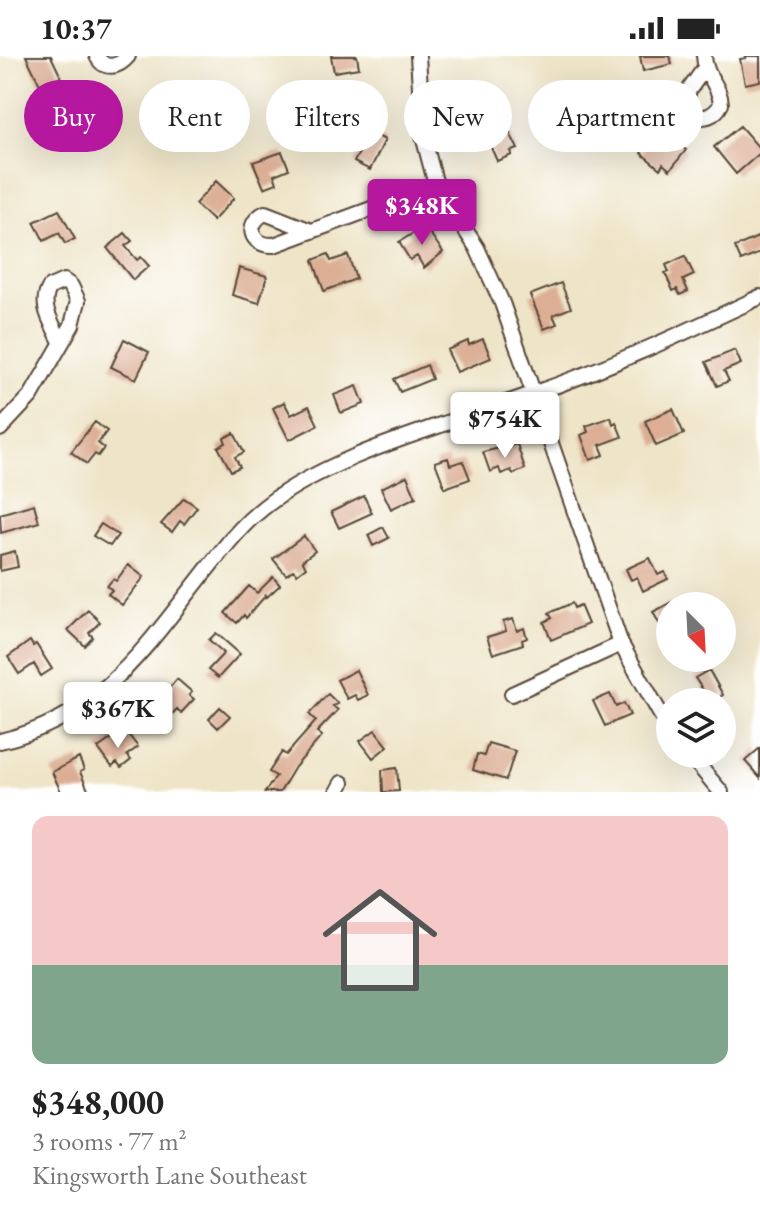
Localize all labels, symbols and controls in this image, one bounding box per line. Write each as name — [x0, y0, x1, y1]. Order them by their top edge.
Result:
text: 10:37 — [40, 9, 112, 48]
chip: Buy — [24, 80, 123, 152]
chip: Rent — [139, 80, 250, 152]
chip: Filters — [266, 80, 388, 152]
chip: New — [404, 80, 512, 152]
chip: Apartment — [528, 80, 703, 152]
pin: $348K — [366, 179, 478, 247]
text: $348K — [385, 188, 459, 222]
pin: $754K — [449, 392, 561, 460]
text: $754K — [468, 401, 542, 435]
north arrow — [656, 592, 736, 672]
map controls — [656, 592, 736, 768]
pin: $367K — [62, 682, 174, 750]
button: layers — [656, 688, 736, 768]
text: $367K — [81, 691, 155, 725]
icon: home — [308, 868, 452, 1012]
text: $348,000 — [32, 1080, 164, 1124]
text: 3 rooms · 77 m² — [32, 1124, 187, 1158]
text: Kingsworth Lane Southeast — [32, 1158, 307, 1192]

